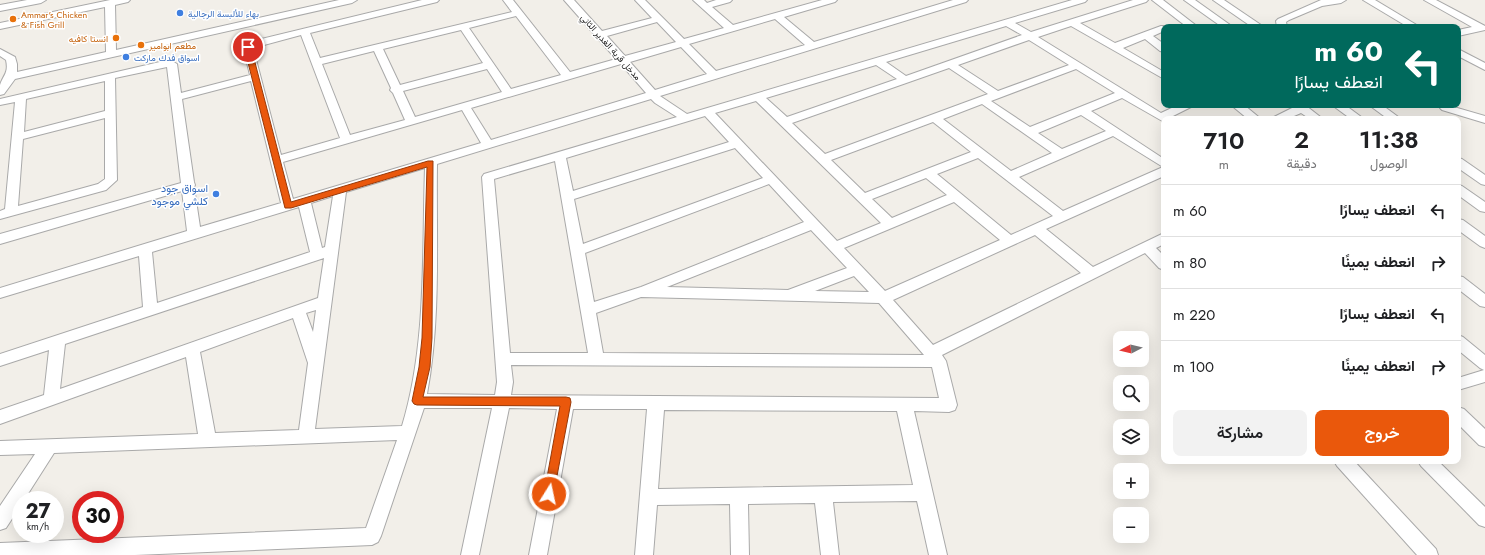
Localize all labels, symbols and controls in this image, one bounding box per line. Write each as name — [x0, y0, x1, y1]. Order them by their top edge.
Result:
place label: بهاء للألبسة الرجالية — [188, 7, 259, 20]
place label: Ammar's Chicken & Fish Grill — [21, 8, 87, 31]
marker: بهاء للألبسة الرجالية — [175, 8, 185, 18]
street label: مدخل قرية الغدير الثاني — [577, 11, 644, 84]
marker: Ammar's Chicken & Fish Grill — [8, 14, 18, 24]
pin — [231, 30, 265, 64]
text: 60 m — [1314, 31, 1383, 72]
place label: انستا كافيه — [69, 32, 108, 45]
marker: انستا كافيه — [111, 33, 121, 43]
icon: arrive — [237, 36, 259, 58]
place label: مطعم ابوامير — [148, 39, 196, 52]
marker: مطعم ابوامير — [136, 40, 146, 50]
icon: left — [1397, 40, 1449, 92]
place label: اسواق فدك ماركت — [134, 51, 200, 64]
marker: اسواق فدك ماركت — [121, 52, 131, 62]
text: انعطف يسارًا — [1294, 69, 1383, 95]
text: 2 — [1294, 122, 1309, 157]
text: 11:38 — [1359, 122, 1419, 157]
text: 710 — [1203, 123, 1244, 158]
text: دقيقة — [1287, 154, 1317, 173]
text: الوصول — [1370, 154, 1408, 173]
text: m — [1219, 155, 1229, 174]
place label: اسواق جود كلشي موجود — [152, 180, 208, 211]
marker: اسواق جود كلشي موجود — [211, 189, 221, 199]
text: انعطف يسارًا — [1340, 199, 1415, 221]
text: 60 m — [1173, 200, 1207, 222]
icon: left — [1427, 200, 1449, 222]
text: انعطف يمينًا — [1341, 251, 1415, 273]
text: 80 m — [1173, 252, 1206, 274]
icon: right — [1427, 252, 1449, 274]
text: انعطف يسارًا — [1340, 303, 1415, 325]
text: 220 m — [1173, 304, 1215, 326]
icon: left — [1427, 304, 1449, 326]
north arrow — [1113, 331, 1149, 367]
map controls — [1113, 331, 1149, 543]
text: انعطف يمينًا — [1341, 355, 1415, 377]
text: 100 m — [1173, 356, 1214, 378]
icon: right — [1427, 356, 1449, 378]
button: search — [1113, 375, 1149, 411]
button: مشاركة — [1173, 410, 1307, 456]
button: خروج — [1315, 410, 1449, 456]
button: layers — [1113, 419, 1149, 455]
button: + — [1113, 463, 1149, 499]
position arrow — [528, 473, 570, 515]
speed limit sign: 30 — [72, 491, 124, 543]
text: 27 — [25, 497, 51, 526]
button: − — [1113, 507, 1149, 543]
text: km/h — [27, 519, 49, 534]

